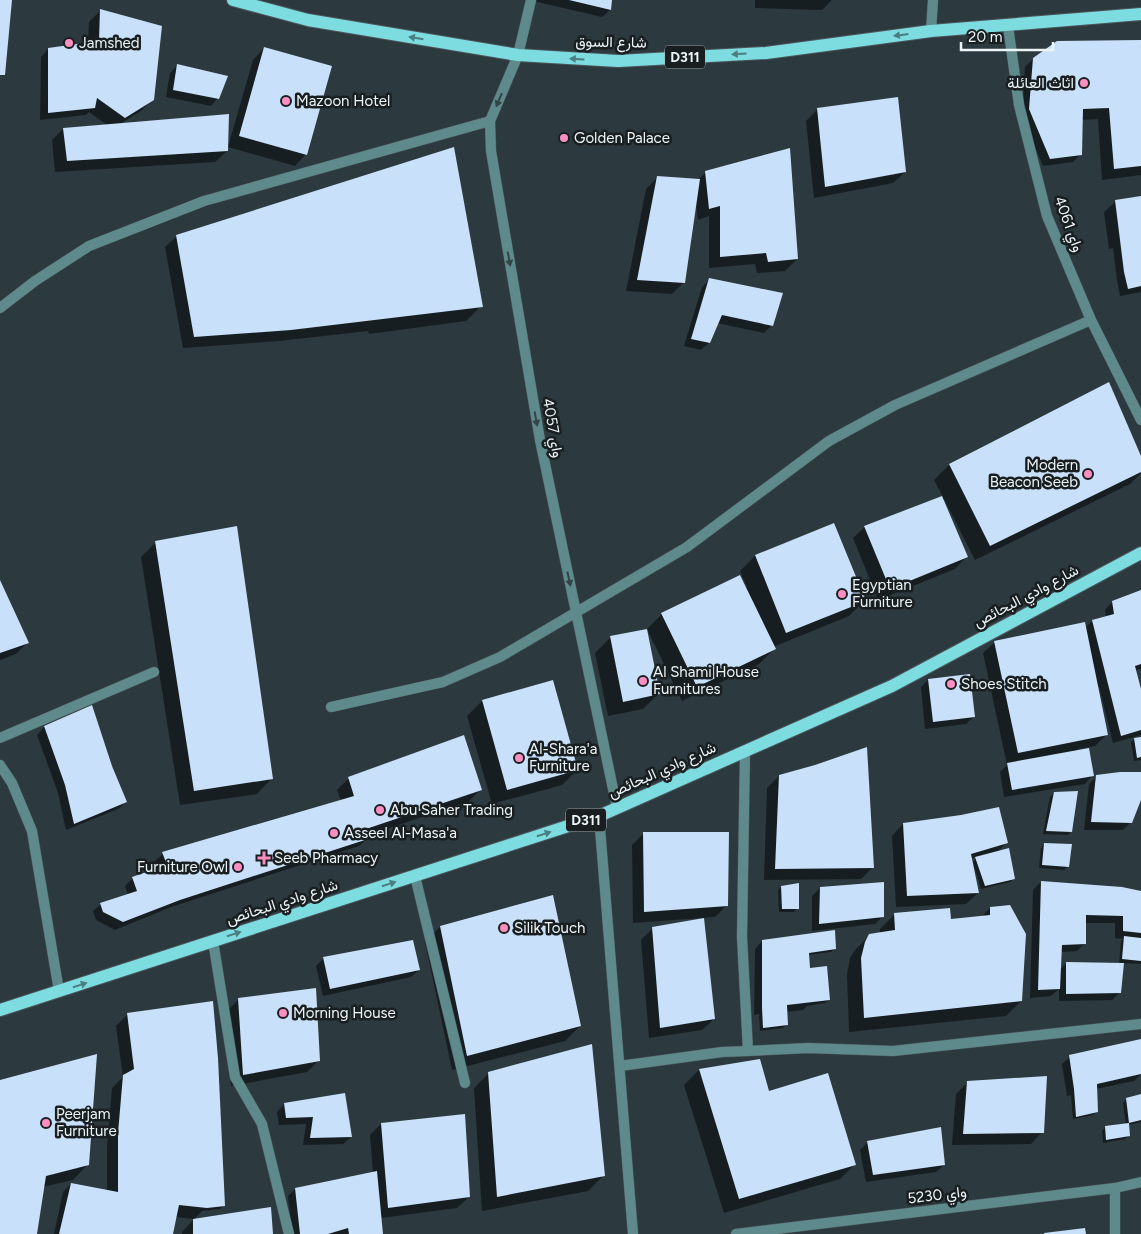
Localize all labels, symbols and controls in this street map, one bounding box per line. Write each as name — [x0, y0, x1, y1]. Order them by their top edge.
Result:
scale bar — [961, 20, 1054, 52]
text: 20 m — [968, 28, 1002, 46]
one-way arrow — [892, 31, 908, 39]
street label: شارع السوق — [575, 32, 647, 54]
place label: Jamshed — [79, 34, 139, 52]
one-way arrow — [408, 34, 424, 42]
marker: Jamshed — [63, 37, 75, 49]
road number: D311 — [665, 46, 705, 68]
one-way arrow — [731, 51, 747, 59]
one-way arrow — [569, 54, 585, 62]
place label: اثاث العائلة — [1007, 74, 1074, 92]
marker: اثاث العائلة — [1078, 77, 1090, 89]
place label: Mazoon Hotel — [296, 92, 390, 110]
one-way arrow — [494, 93, 502, 107]
marker: Mazoon Hotel — [280, 95, 292, 107]
place label: Golden Palace — [574, 129, 670, 147]
marker: Golden Palace — [558, 132, 570, 144]
street label: واي 4061 — [1047, 194, 1087, 256]
one-way arrow — [506, 251, 514, 267]
street label: واي 4057 — [535, 397, 567, 460]
one-way arrow — [533, 412, 541, 428]
place label: Modern Beacon Seeb — [990, 456, 1078, 491]
marker: Modern Beacon Seeb — [1082, 468, 1094, 480]
street label: شارع وادي البحائص — [970, 561, 1084, 635]
one-way arrow — [565, 571, 573, 587]
place label: Egyptian Furniture — [852, 576, 913, 611]
marker: Egyptian Furniture — [836, 588, 848, 600]
place label: Al Shami House Furnitures — [653, 663, 759, 698]
marker: Al Shami House Furnitures — [637, 675, 649, 687]
place label: Shoes Stitch — [961, 675, 1047, 693]
marker: Shoes Stitch — [945, 678, 957, 690]
street label: شارع وادي البحائص — [605, 738, 721, 806]
place label: Al-Shara'a Furniture — [529, 740, 597, 775]
marker: Al-Shara'a Furniture — [513, 752, 525, 764]
place label: Abu Saher Trading — [390, 801, 513, 819]
marker: Abu Saher Trading — [374, 804, 386, 816]
road number: D311 — [566, 808, 606, 832]
place label: Asseel Al-Masa'a — [344, 824, 457, 842]
marker: Asseel Al-Masa'a — [328, 827, 340, 839]
one-way arrow — [536, 830, 551, 837]
place label: Seeb Pharmacy — [274, 849, 378, 867]
marker: Seeb Pharmacy — [258, 852, 270, 864]
place label: Furniture Owl — [137, 858, 228, 876]
marker: Furniture Owl — [232, 861, 244, 873]
street label: شارع وادي البحائص — [224, 875, 341, 932]
one-way arrow — [382, 880, 397, 888]
place label: Silik Touch — [514, 919, 585, 937]
marker: Silik Touch — [498, 922, 510, 934]
one-way arrow — [227, 930, 242, 937]
one-way arrow — [73, 980, 88, 988]
place label: Morning House — [293, 1004, 396, 1022]
marker: Morning House — [277, 1007, 289, 1019]
place label: Peerjam Furniture — [56, 1105, 117, 1140]
marker: Peerjam Furniture — [40, 1117, 52, 1129]
street label: واي 5230 — [907, 1182, 968, 1212]

